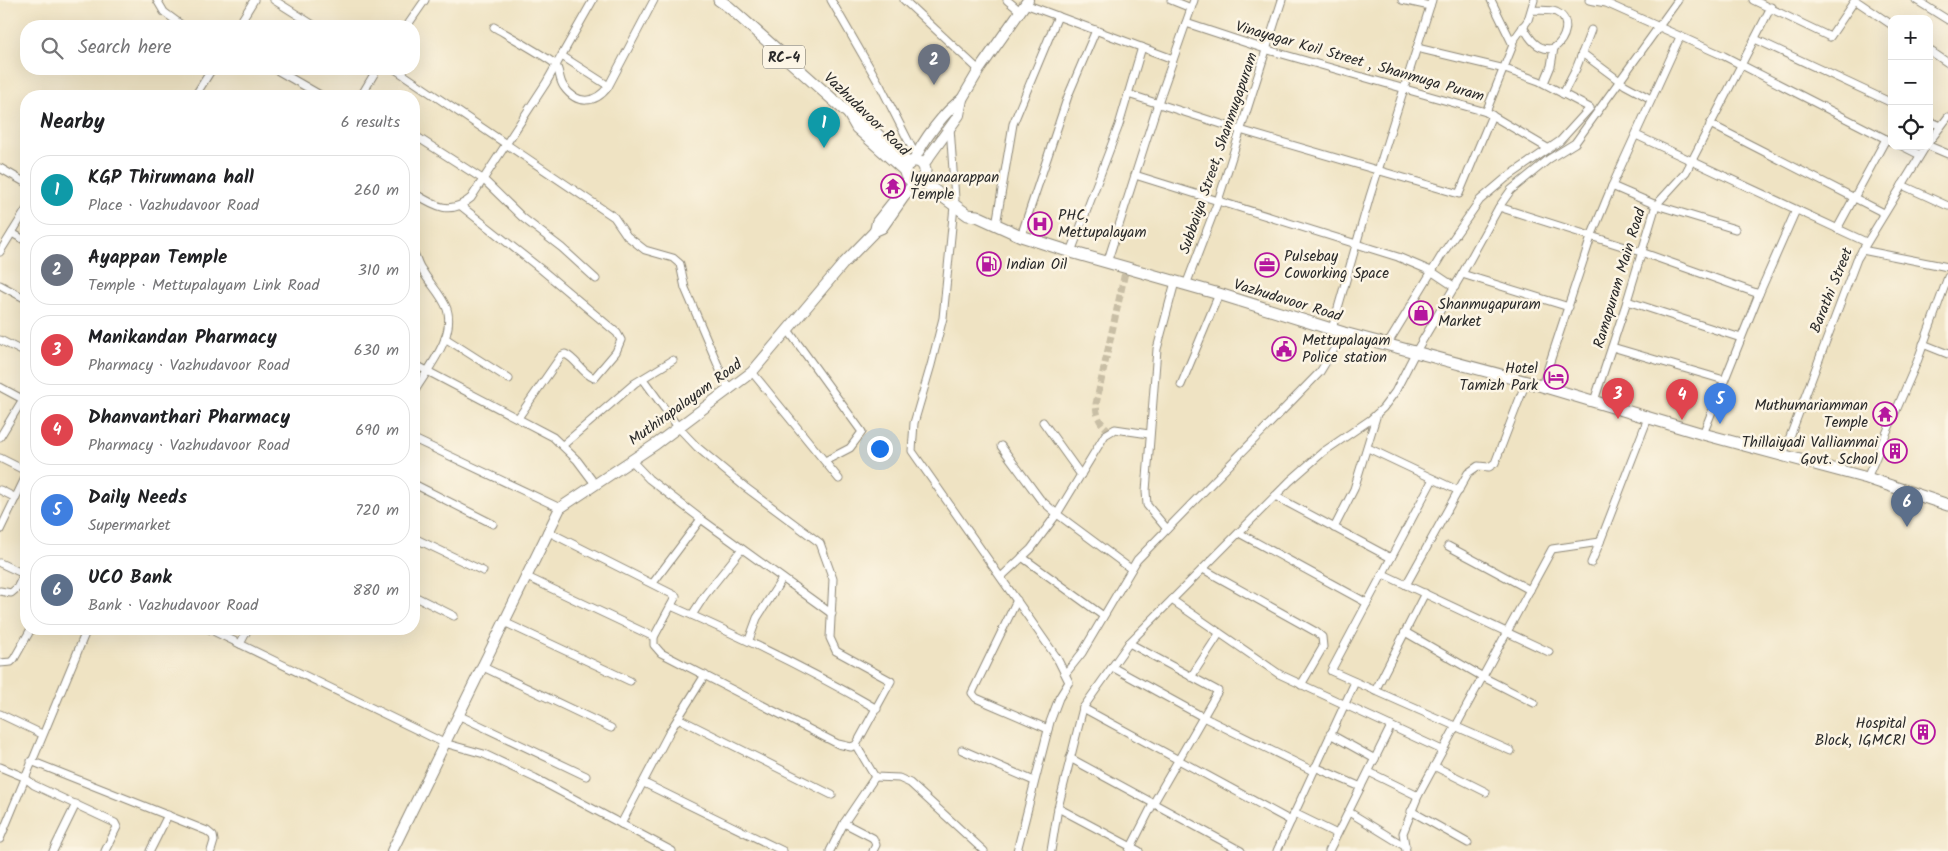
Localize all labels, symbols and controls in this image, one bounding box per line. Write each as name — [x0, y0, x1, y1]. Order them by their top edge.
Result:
street label: Vinayagar Koil Street , Shanmuga Puram — [1232, 15, 1487, 109]
map controls — [1888, 15, 1933, 150]
button: + — [1888, 15, 1933, 60]
search box — [20, 20, 420, 75]
text: Search here — [78, 33, 172, 63]
icon: search — [38, 34, 66, 62]
pin: 2 — [918, 44, 950, 85]
road number: RC-4 — [763, 46, 805, 68]
street label: Subbaiya Street, Shanmugapuram — [1173, 49, 1265, 257]
button: − — [1888, 60, 1933, 105]
street label: Vazhudavoor Road — [818, 67, 915, 163]
button: locate — [1888, 105, 1933, 150]
text: Nearby — [40, 106, 105, 139]
pin: 1 — [808, 107, 840, 148]
text: 6 results — [341, 110, 400, 135]
text: KGP Thirumana hall — [88, 163, 254, 193]
place label: Iyyanaarappan Temple — [910, 166, 999, 207]
temple icon: Iyyanaarappan Temple — [880, 173, 906, 199]
text: 1 — [55, 178, 59, 203]
text: 260 m — [354, 178, 399, 203]
text: Place · Vazhudavoor Road — [88, 193, 259, 218]
place label: PHC, Mettupalayam — [1058, 204, 1146, 245]
street label: Ramapuram Main Road — [1587, 205, 1653, 351]
hospital icon: PHC, Mettupalayam — [1027, 211, 1053, 237]
text: Ayappan Temple — [88, 243, 227, 273]
street label: Barathi Street — [1804, 244, 1860, 337]
place label: Pulsebay Coworking Space — [1284, 245, 1389, 286]
fuel station icon: Indian Oil — [976, 251, 1002, 277]
office icon: Pulsebay Coworking Space — [1254, 252, 1280, 278]
place label: Indian Oil — [1006, 253, 1068, 277]
text: 2 — [52, 258, 62, 283]
text: 310 m — [358, 258, 399, 283]
text: Temple · Mettupalayam Link Road — [88, 273, 320, 298]
street label: Vazhudavoor Road — [1230, 273, 1345, 329]
place label: Shanmugapuram Market — [1438, 293, 1541, 334]
shop icon: Shanmugapuram Market — [1408, 300, 1434, 326]
text: Manikandan Pharmacy — [88, 323, 277, 353]
place label: Mettupalayam Police station — [1302, 329, 1390, 370]
public building icon: Mettupalayam Police station — [1271, 336, 1297, 362]
text: 3 — [53, 338, 61, 363]
text: 630 m — [354, 338, 399, 363]
text: Pharmacy · Vazhudavoor Road — [88, 353, 289, 378]
street label: Muthirapalayam Road — [624, 353, 748, 452]
place label: Hotel Tamizh Park — [1460, 357, 1539, 398]
hotel icon: Hotel Tamizh Park — [1543, 364, 1569, 390]
pin: 3 — [1602, 378, 1634, 419]
pin: 4 — [1666, 379, 1698, 420]
pin: 5 — [1704, 383, 1736, 424]
place label: Muthumariamman Temple — [1754, 394, 1868, 435]
temple icon: Muthumariamman Temple — [1872, 401, 1898, 427]
text: Dhanvanthari Pharmacy — [88, 403, 290, 433]
text: 4 — [53, 418, 61, 443]
text: 690 m — [355, 418, 399, 443]
place label: Thillaiyadi Valliammai Govt. School — [1742, 431, 1879, 472]
text: Pharmacy · Vazhudavoor Road — [88, 433, 289, 458]
your location — [867, 436, 893, 462]
building icon: Thillaiyadi Valliammai Govt. School — [1882, 438, 1908, 464]
text: Daily Needs — [88, 483, 187, 513]
pin: 6 — [1891, 486, 1923, 527]
text: 5 — [53, 498, 61, 523]
text: 720 m — [355, 498, 399, 523]
text: Supermarket — [88, 513, 171, 538]
text: UCO Bank — [88, 563, 172, 593]
text: 6 — [53, 578, 61, 603]
text: 880 m — [353, 578, 399, 603]
text: Bank · Vazhudavoor Road — [88, 593, 258, 618]
place label: Hospital Block, IGMCRI — [1815, 712, 1906, 753]
building icon: Hospital Block, IGMCRI — [1910, 719, 1936, 745]

